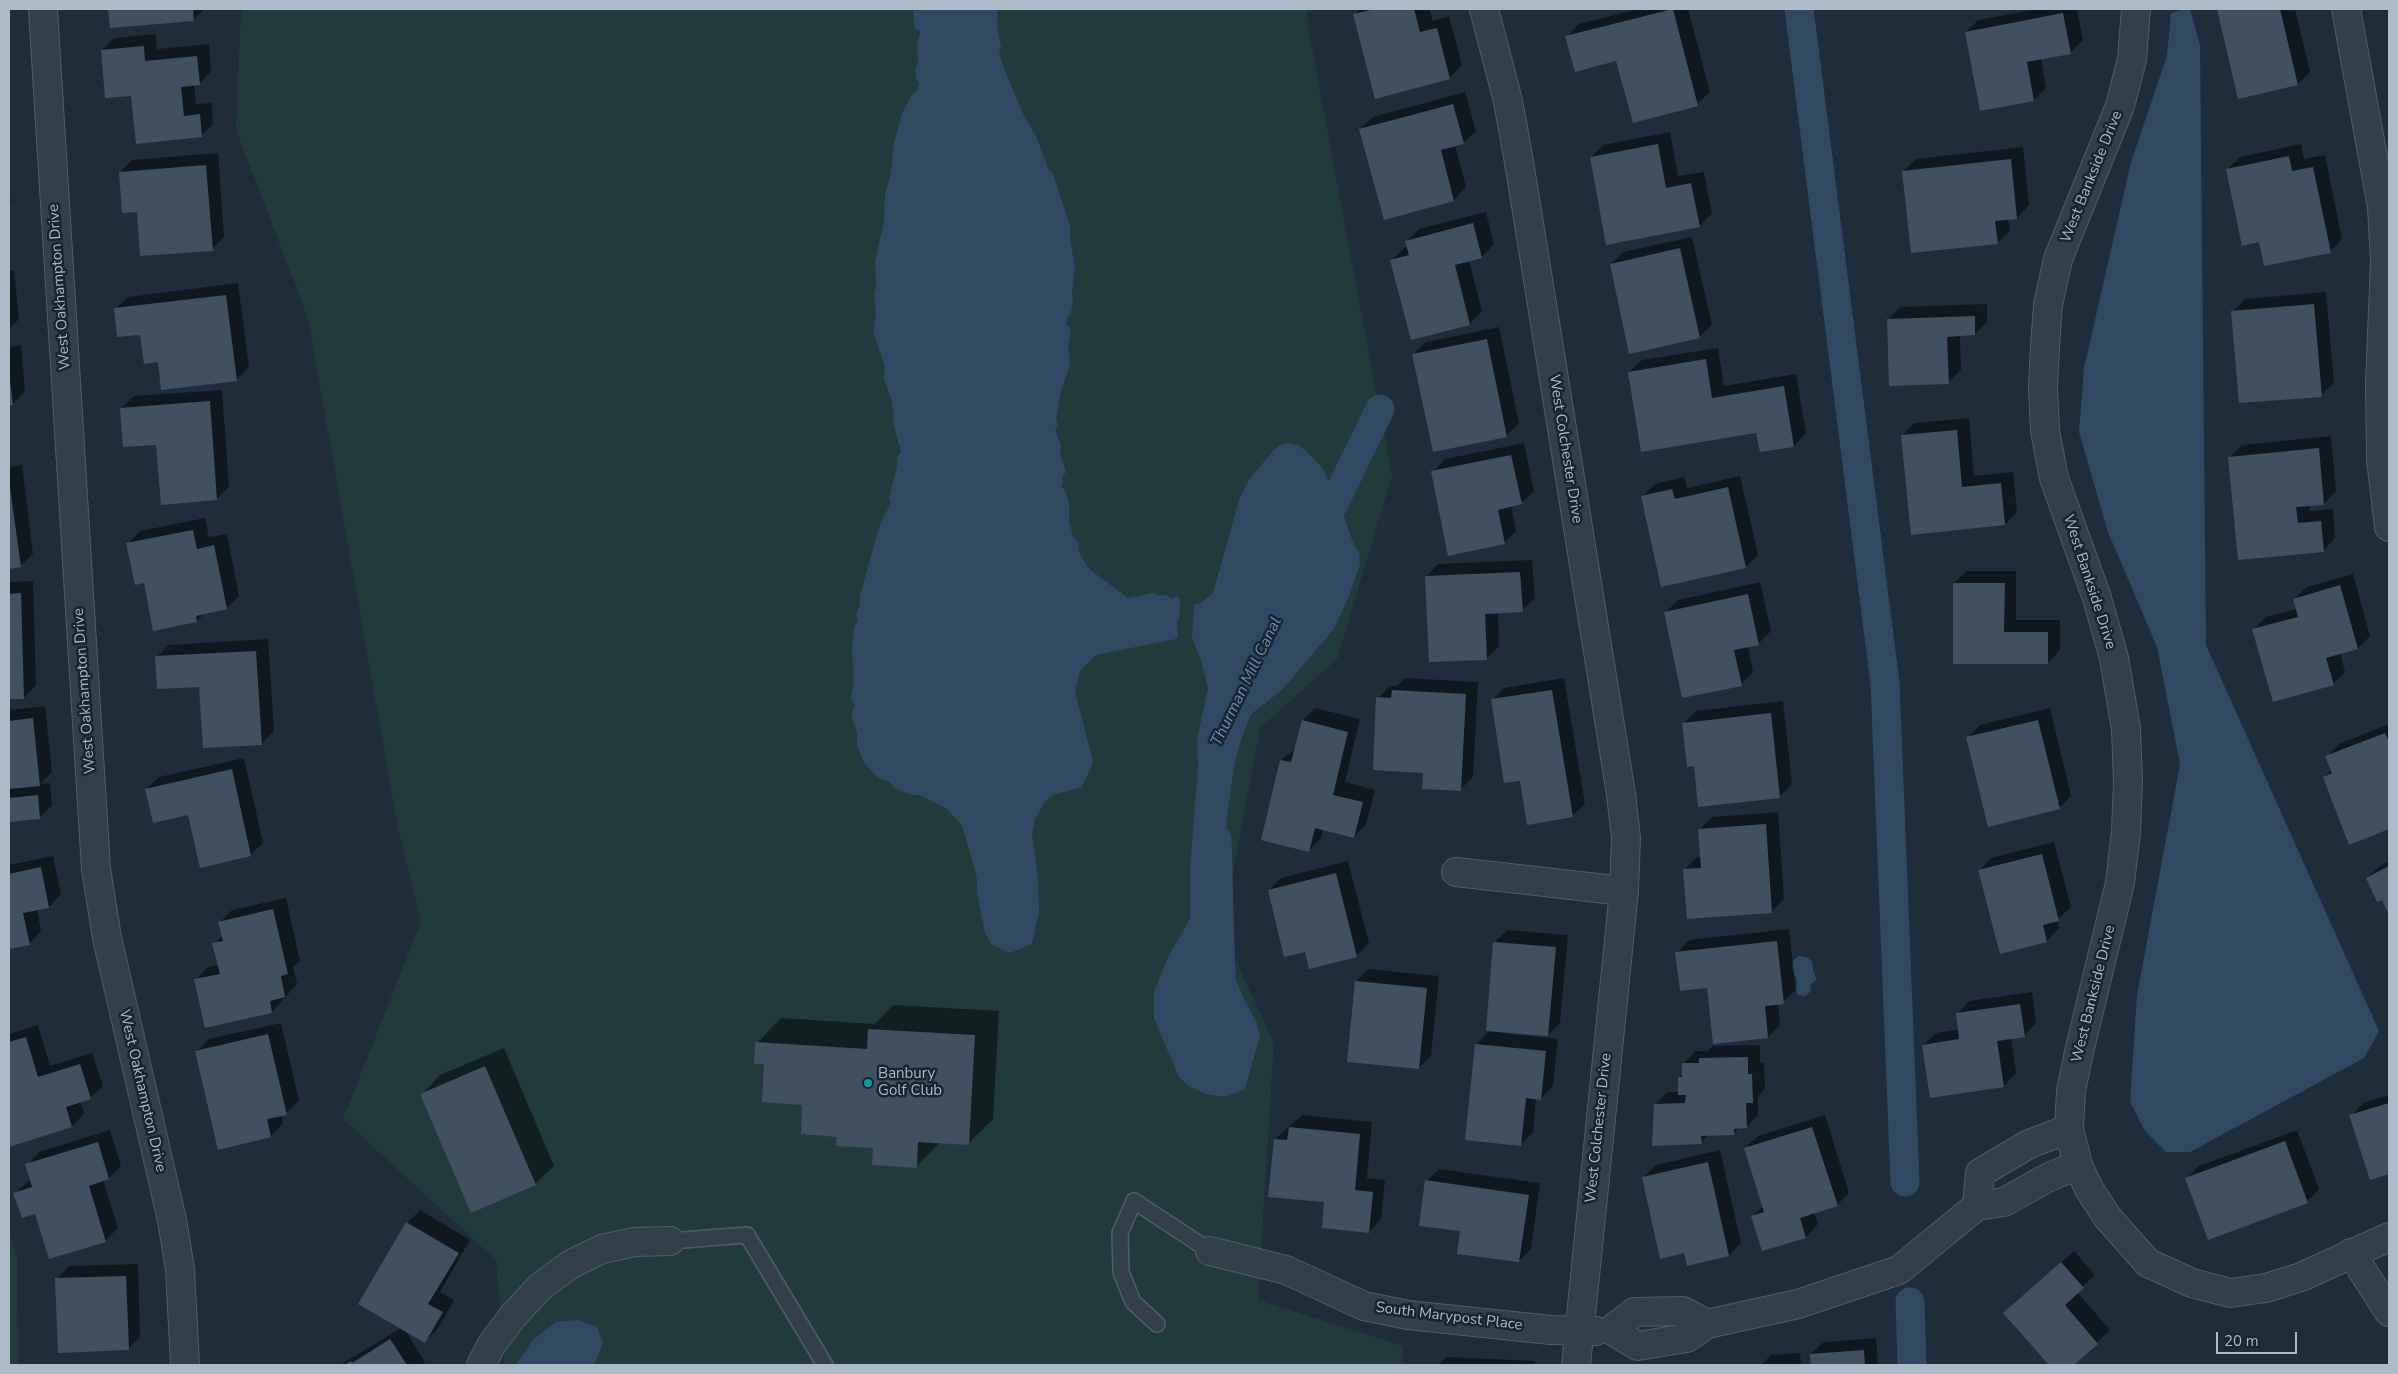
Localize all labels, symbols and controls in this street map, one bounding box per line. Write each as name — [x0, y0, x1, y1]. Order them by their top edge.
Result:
street label: West Bankside Drive — [2057, 108, 2127, 246]
street label: West Oakhampton Drive — [45, 203, 75, 371]
street label: West Colchester Drive — [1544, 373, 1586, 525]
street label: West Bankside Drive — [2059, 512, 2119, 652]
street label: West Oakhampton Drive — [70, 607, 100, 775]
water label: Thurman Mill Canal — [1207, 614, 1287, 750]
street label: West Bankside Drive — [2068, 924, 2120, 1064]
street label: West Oakhampton Drive — [115, 1008, 169, 1174]
street label: West Colchester Drive — [1582, 1052, 1616, 1204]
place label: Banbury Golf Club — [878, 1065, 942, 1100]
marker: Banbury Golf Club — [862, 1077, 874, 1089]
street label: South Marypost Place — [1375, 1299, 1523, 1335]
scale bar — [2218, 1322, 2299, 1354]
text: 20 m — [2224, 1331, 2259, 1351]

